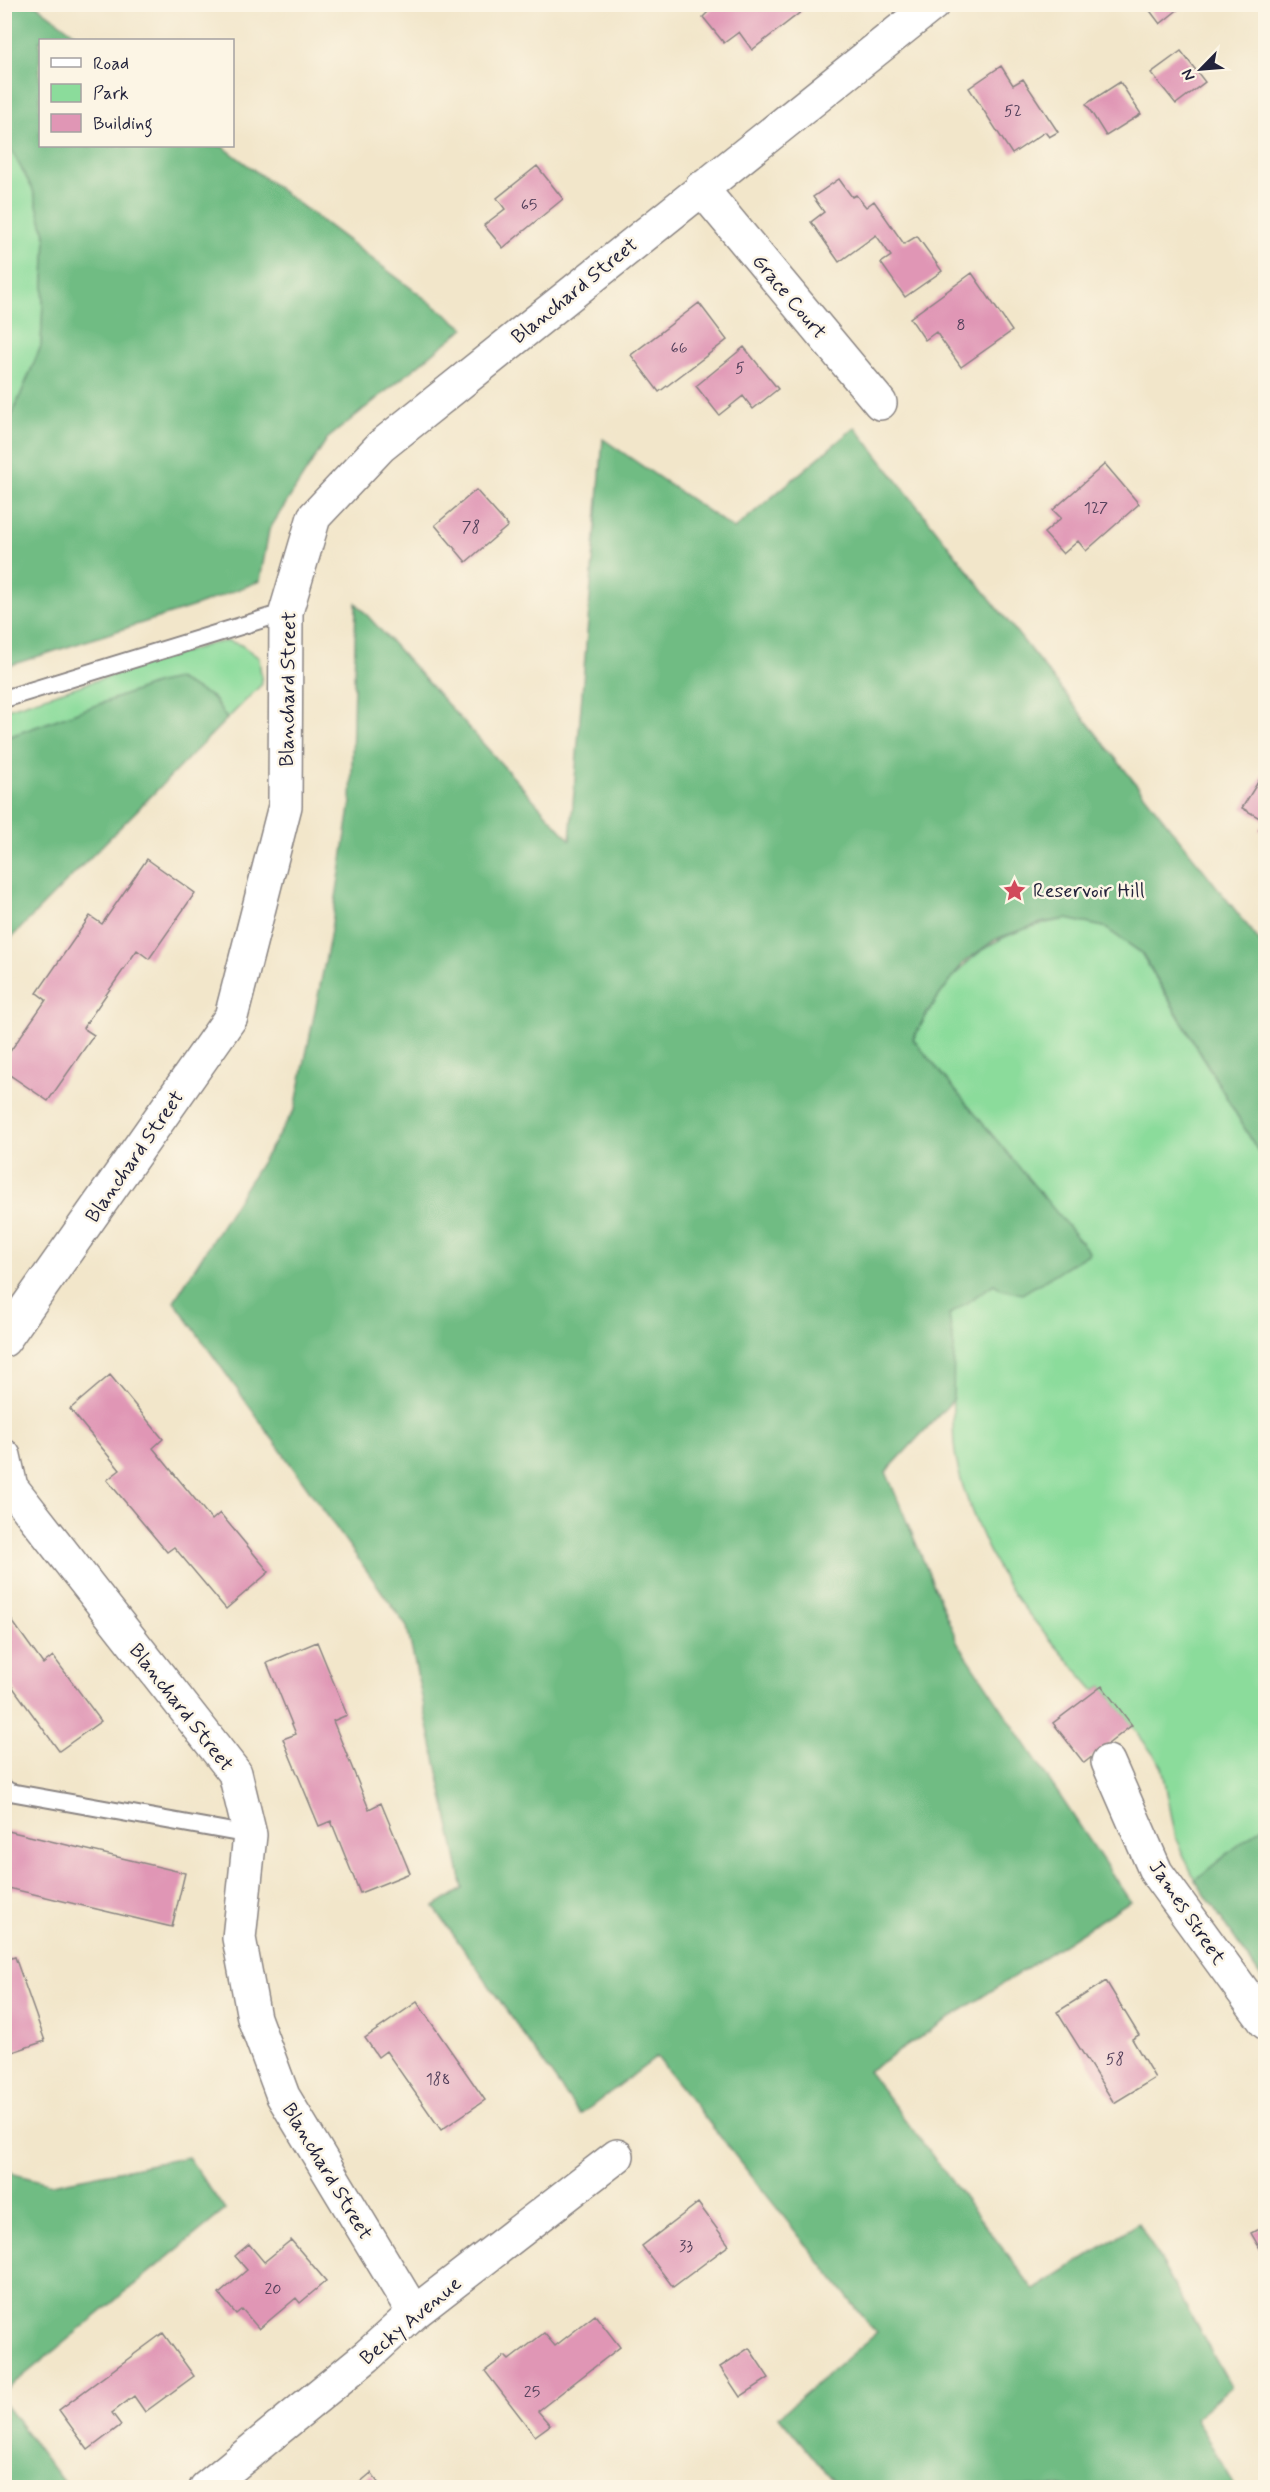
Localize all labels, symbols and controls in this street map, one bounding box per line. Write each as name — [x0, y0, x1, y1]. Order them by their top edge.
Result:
legend — [39, 39, 234, 147]
north arrow — [1171, 39, 1231, 99]
text: Road — [93, 52, 129, 76]
text: N — [1177, 65, 1201, 84]
text: Park — [93, 82, 129, 106]
house number: 52 — [1004, 101, 1022, 122]
text: Building — [93, 112, 153, 138]
house number: 65 — [521, 195, 537, 216]
street label: Blanchard Street — [506, 232, 644, 351]
street label: Grace Court — [745, 249, 832, 345]
house number: 8 — [956, 315, 966, 336]
house number: 66 — [670, 338, 688, 359]
house number: 5 — [735, 358, 745, 379]
house number: 127 — [1084, 498, 1108, 519]
house number: 78 — [462, 517, 480, 538]
street label: Blanchard Street — [274, 611, 303, 767]
place icon: Reservoir Hill — [1002, 877, 1028, 903]
place label: Reservoir Hill — [1033, 878, 1145, 905]
street label: Blanchard Street — [80, 1085, 191, 1228]
street label: Blanchard Street — [122, 1638, 239, 1777]
street label: James Street — [1142, 1855, 1232, 1971]
house number: 58 — [1106, 2049, 1124, 2070]
house number: 188 — [426, 2069, 450, 2090]
street label: Blanchard Street — [275, 2098, 378, 2245]
house number: 33 — [679, 2236, 693, 2257]
street label: Becky Avenue — [354, 2271, 468, 2372]
house number: 20 — [265, 2279, 282, 2300]
house number: 25 — [524, 2382, 540, 2403]

